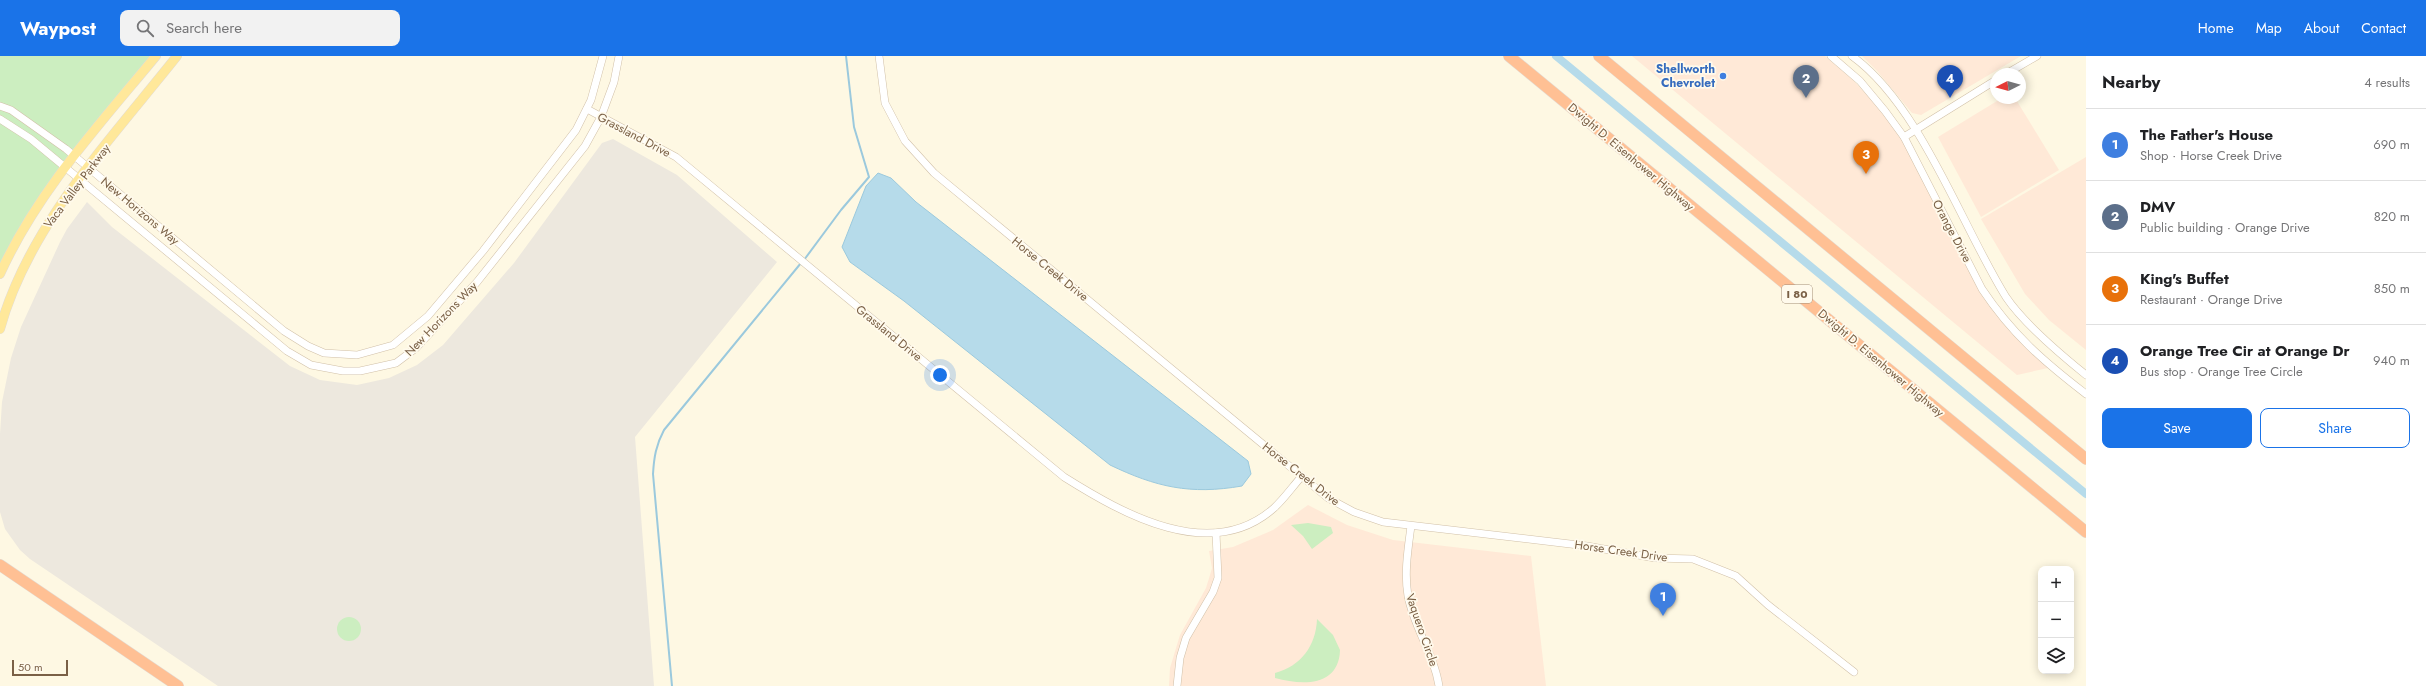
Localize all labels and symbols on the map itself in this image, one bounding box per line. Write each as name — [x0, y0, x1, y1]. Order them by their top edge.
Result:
place label: Shellworth Chevrolet — [1656, 60, 1715, 92]
pin: 2 — [1793, 65, 1819, 98]
pin: 4 — [1937, 65, 1963, 98]
north arrow — [1990, 68, 2026, 104]
marker: Shellworth Chevrolet — [1718, 71, 1728, 81]
street label: Dwight D. Eisenhower Highway — [1564, 99, 1699, 216]
street label: Grassland Drive — [594, 108, 674, 162]
street label: Vaca Valley Parkway — [39, 140, 115, 232]
pin: 3 — [1853, 141, 1879, 174]
street label: New Horizons Way — [97, 173, 184, 250]
street label: Orange Drive — [1928, 196, 1976, 266]
street label: Horse Creek Drive — [1008, 232, 1092, 306]
street label: New Horizons Way — [401, 277, 482, 360]
road number: I 80 — [1782, 285, 1812, 303]
street label: Grassland Drive — [852, 301, 926, 365]
street label: Dwight D. Eisenhower Highway — [1814, 305, 1949, 422]
your location — [930, 365, 950, 385]
street label: Horse Creek Drive — [1258, 438, 1344, 510]
street label: Horse Creek Drive — [1573, 536, 1669, 566]
pin: 1 — [1650, 583, 1676, 616]
street label: Vaquero Circle — [1401, 591, 1443, 669]
scale bar — [12, 658, 68, 677]

